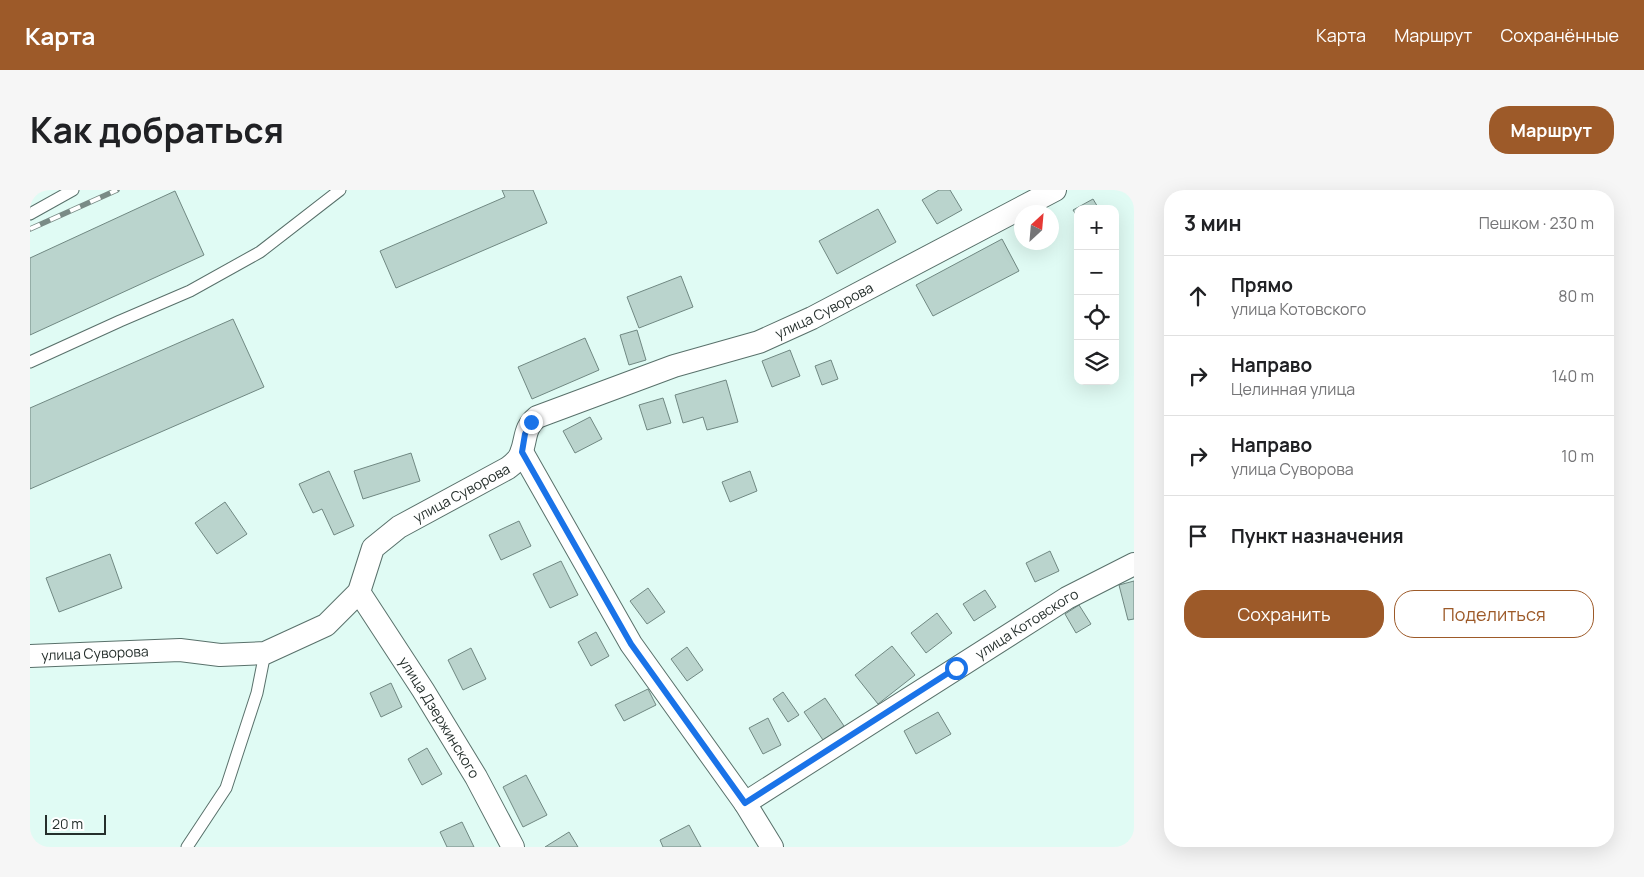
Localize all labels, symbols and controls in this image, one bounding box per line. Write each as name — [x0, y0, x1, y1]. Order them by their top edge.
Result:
text: Карта — [25, 19, 95, 52]
text: Карта — [1316, 23, 1366, 47]
text: Маршрут — [1394, 23, 1472, 47]
text: Сохранённые — [1500, 23, 1619, 47]
text: Как добраться — [30, 106, 284, 154]
button: Маршрут — [1489, 106, 1614, 154]
north arrow — [1014, 205, 1059, 250]
map controls — [1074, 205, 1119, 385]
button: + — [1074, 205, 1119, 250]
text: 3 мин — [1184, 209, 1241, 237]
text: Пешком · 230 m — [1479, 212, 1594, 234]
button: − — [1074, 250, 1119, 295]
text: Прямо — [1231, 272, 1293, 298]
street label: улица Суворова — [772, 278, 876, 343]
icon: ahead — [1184, 282, 1212, 310]
text: 80 m — [1558, 285, 1594, 307]
button: locate — [1074, 295, 1119, 340]
text: улица Котовского — [1231, 298, 1366, 320]
button: layers — [1074, 340, 1119, 385]
text: Направо — [1231, 352, 1312, 378]
icon: right — [1184, 362, 1212, 390]
text: 140 m — [1552, 365, 1594, 387]
text: Целинная улица — [1231, 378, 1355, 400]
route end — [520, 411, 543, 434]
text: Направо — [1231, 432, 1312, 458]
icon: right — [1184, 442, 1212, 470]
text: 10 m — [1561, 445, 1594, 467]
text: улица Суворова — [1231, 458, 1354, 480]
street label: улица Суворова — [410, 459, 513, 527]
icon: arrive — [1184, 522, 1212, 550]
text: Пункт назначения — [1231, 523, 1404, 549]
street label: улица Котовского — [971, 584, 1081, 663]
button: Сохранить — [1184, 590, 1384, 638]
button: Поделиться — [1394, 590, 1594, 638]
street label: улица Суворова — [41, 641, 149, 665]
street label: улица Дзержинского — [395, 653, 484, 782]
route start — [945, 657, 968, 680]
scale bar — [45, 812, 106, 835]
text: 20 m — [52, 814, 83, 833]

